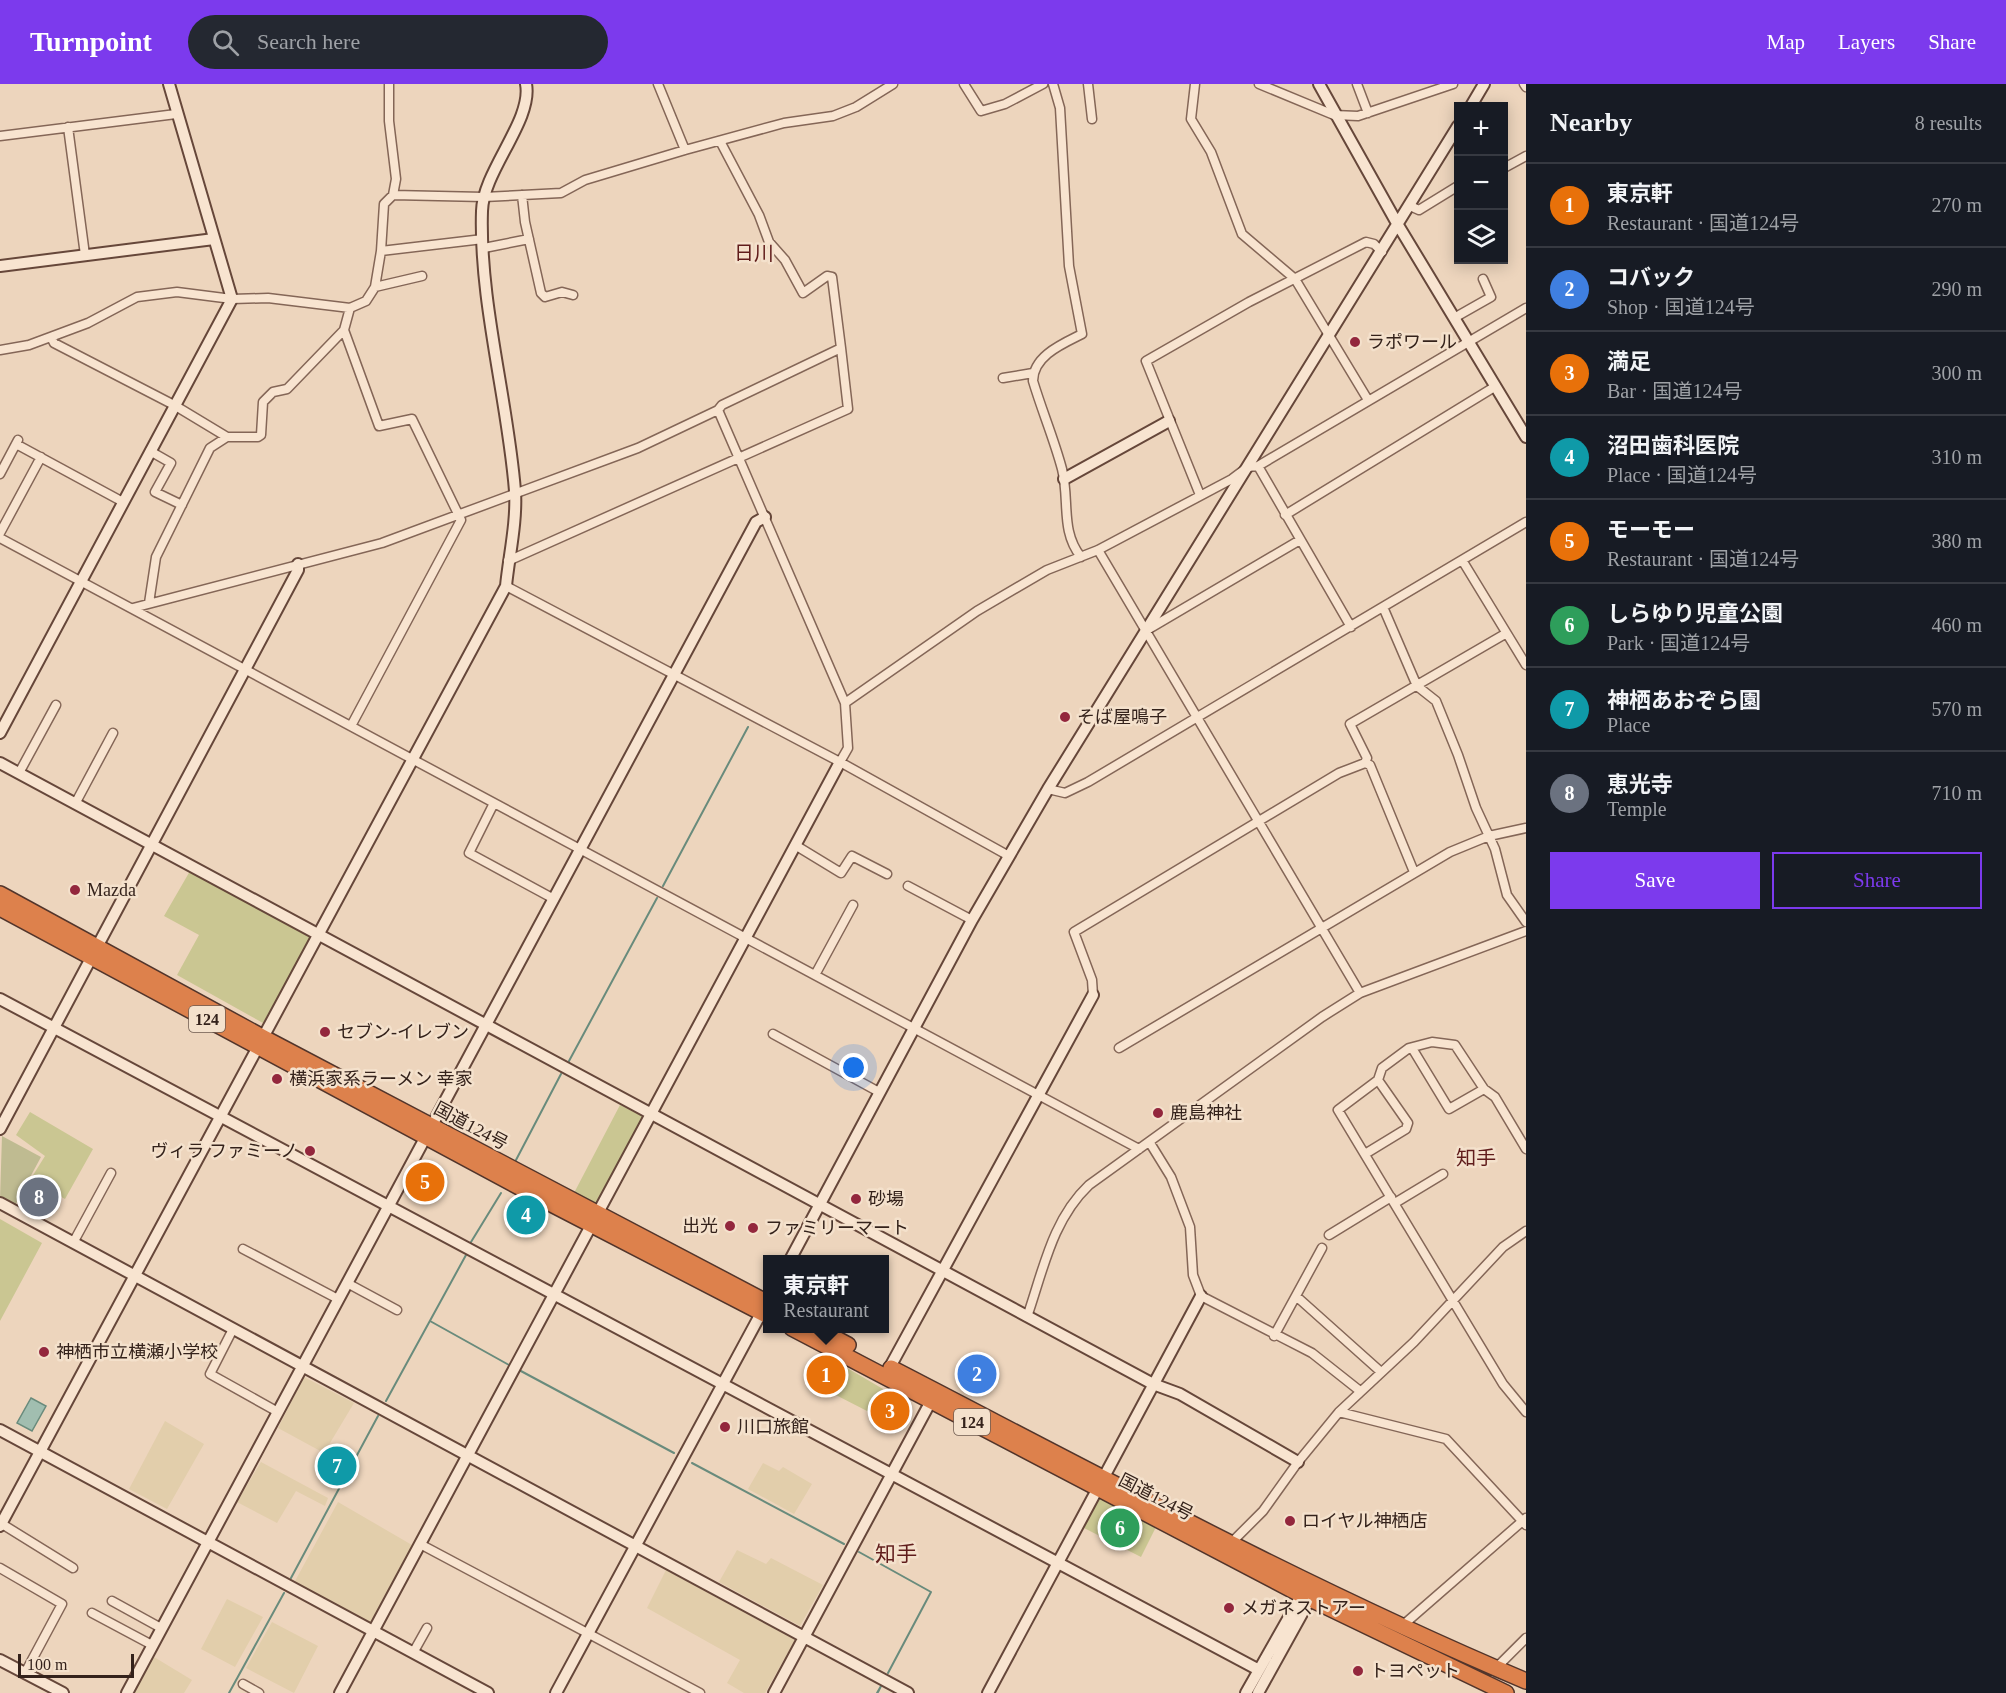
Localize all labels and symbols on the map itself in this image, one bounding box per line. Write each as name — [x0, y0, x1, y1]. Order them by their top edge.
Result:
district label: 日川 — [734, 242, 774, 264]
place label: ラポワール — [1367, 332, 1457, 352]
marker: ラポワール — [1348, 335, 1362, 349]
place label: そば屋鳴子 — [1077, 707, 1167, 727]
marker: そば屋鳴子 — [1058, 710, 1072, 724]
place label: Mazda — [87, 880, 136, 900]
marker: Mazda — [68, 883, 82, 897]
road number: 124 — [189, 1006, 225, 1032]
place label: セブン-イレブン — [337, 1022, 469, 1042]
marker: セブン-イレブン — [318, 1025, 332, 1039]
your location — [839, 1053, 868, 1082]
place label: 横浜家系ラーメン 幸家 — [289, 1069, 473, 1089]
marker: 横浜家系ラーメン 幸家 — [270, 1072, 284, 1086]
street label: 国道124号 — [431, 1098, 511, 1154]
place label: 鹿島神社 — [1170, 1103, 1242, 1123]
marker: 鹿島神社 — [1151, 1106, 1165, 1120]
place label: ヴィラ ファミーノ — [151, 1141, 298, 1161]
marker: ヴィラ ファミーノ — [303, 1144, 317, 1158]
district label: 知手 — [1456, 1147, 1496, 1169]
pin: 5 — [406, 1160, 444, 1204]
pin: 8 — [20, 1174, 58, 1220]
place label: 砂場 — [868, 1189, 904, 1209]
pin: 4 — [506, 1192, 546, 1238]
marker: 砂場 — [849, 1192, 863, 1206]
place label: 出光 — [682, 1216, 718, 1236]
place label: ファミリーマート — [765, 1218, 909, 1238]
marker: 出光 — [723, 1219, 737, 1233]
marker: ファミリーマート — [746, 1221, 760, 1235]
place label: 神栖市立横瀬小学校 — [56, 1342, 218, 1362]
marker: 神栖市立横瀬小学校 — [37, 1345, 51, 1359]
pin: 1 — [806, 1352, 846, 1398]
pin: 2 — [958, 1352, 996, 1396]
pin: 3 — [870, 1388, 910, 1434]
road number: 124 — [954, 1409, 990, 1435]
place label: 川口旅館 — [737, 1417, 809, 1437]
marker: 川口旅館 — [718, 1420, 732, 1434]
pin: 7 — [318, 1444, 356, 1488]
street label: 国道124号 — [1115, 1470, 1197, 1524]
pin: 6 — [1100, 1506, 1140, 1550]
place label: ロイヤル神栖店 — [1302, 1511, 1427, 1531]
marker: ロイヤル神栖店 — [1283, 1514, 1297, 1528]
district label: 知手 — [875, 1542, 917, 1566]
place label: メガネストアー — [1241, 1598, 1366, 1618]
marker: メガネストアー — [1222, 1601, 1236, 1615]
scale bar — [18, 1651, 134, 1678]
place label: トヨペット — [1370, 1661, 1460, 1681]
marker: トヨペット — [1351, 1664, 1365, 1678]

